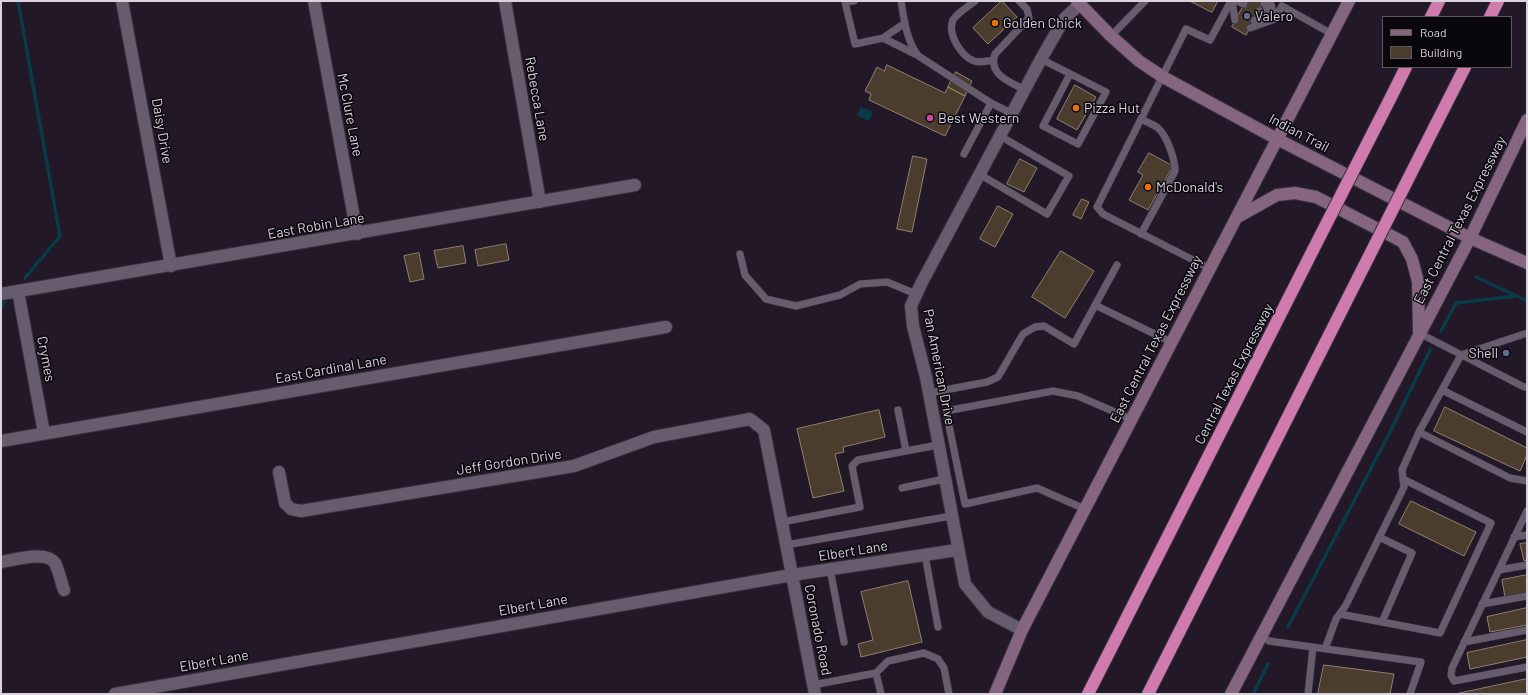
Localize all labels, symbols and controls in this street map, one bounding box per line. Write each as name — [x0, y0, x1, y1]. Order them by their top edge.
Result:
place label: Valero — [1255, 8, 1293, 24]
marker: Valero — [1242, 11, 1252, 21]
place label: Golden Chick — [1003, 15, 1082, 31]
legend — [1382, 16, 1512, 68]
marker: Golden Chick — [990, 18, 1000, 28]
text: Road — [1420, 25, 1447, 39]
text: Building — [1420, 45, 1462, 59]
street label: Rebecca Lane — [521, 55, 553, 143]
street label: Mc Clure Lane — [334, 72, 366, 158]
street label: Daisy Drive — [148, 97, 176, 165]
place label: Pizza Hut — [1084, 100, 1140, 116]
marker: Pizza Hut — [1071, 103, 1081, 113]
place label: Best Western — [938, 110, 1019, 126]
street label: Indian Trail — [1266, 110, 1332, 156]
marker: Best Western — [925, 113, 935, 123]
street label: East Central Texas Expressway — [1410, 133, 1510, 307]
place label: McDonald's — [1156, 179, 1223, 195]
marker: McDonald's — [1143, 182, 1153, 192]
street label: East Robin Lane — [266, 209, 366, 243]
street label: East Central Texas Expressway — [1106, 252, 1206, 426]
street label: Central Texas Expressway — [1191, 301, 1277, 447]
street label: Pan American Drive — [920, 308, 958, 426]
street label: Crymes — [33, 335, 59, 383]
place label: Shell — [1468, 345, 1498, 361]
marker: Shell — [1501, 348, 1511, 358]
street label: East Cardinal Lane — [274, 351, 388, 387]
street label: Jeff Gordon Drive — [455, 445, 563, 479]
street label: Elbert Lane — [817, 537, 889, 565]
street label: Coronado Road — [801, 583, 835, 677]
street label: Elbert Lane — [497, 591, 569, 619]
street label: Elbert Lane — [178, 647, 250, 675]

